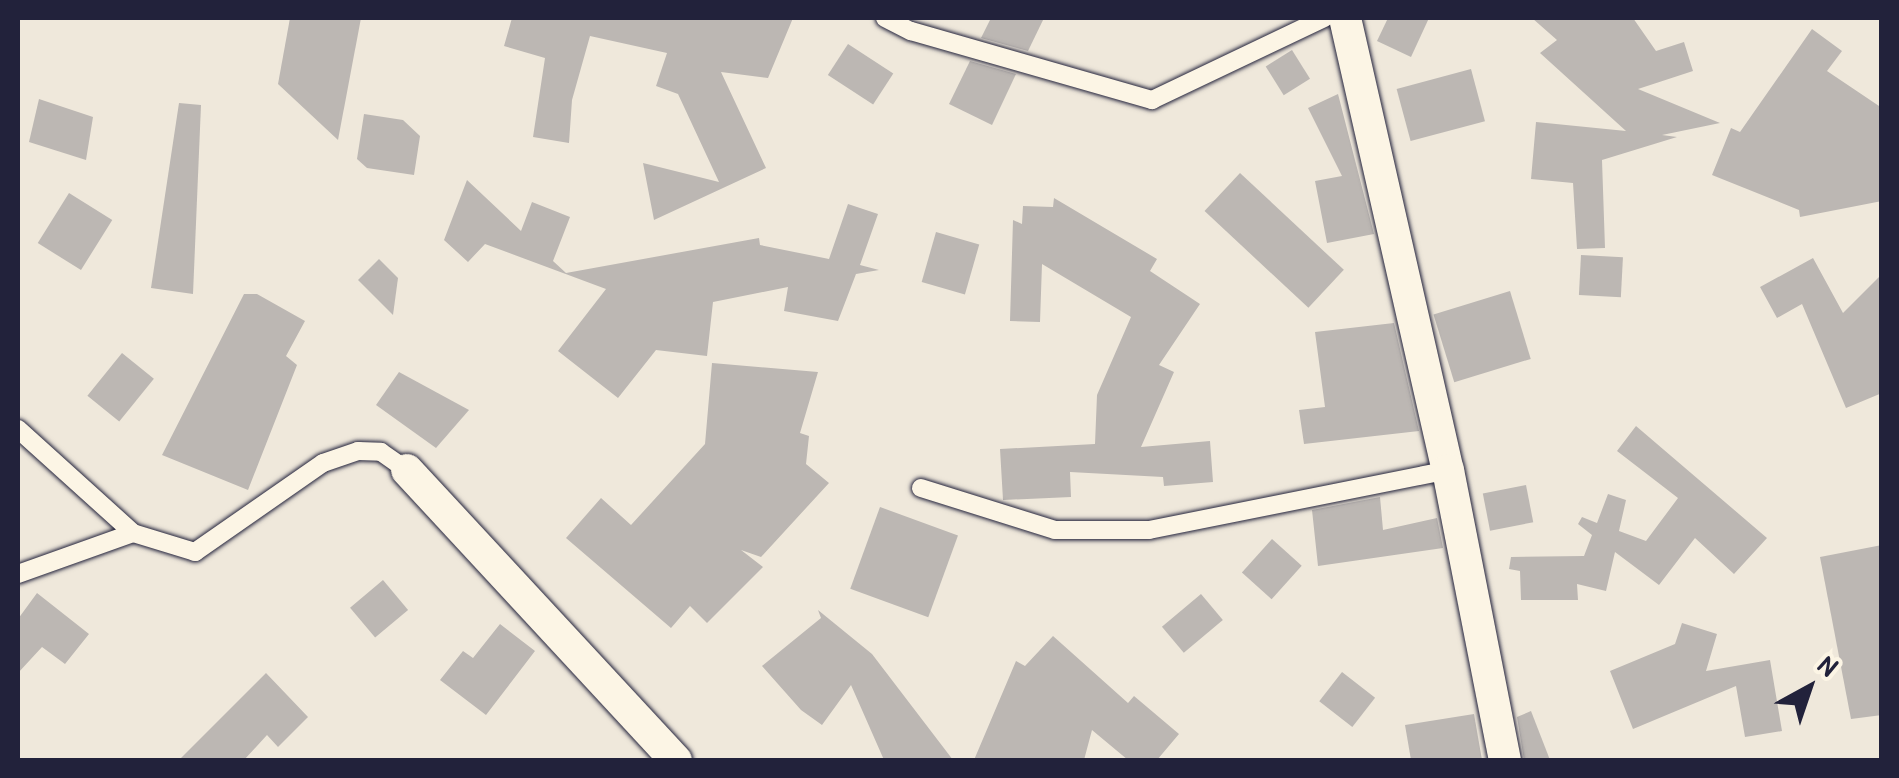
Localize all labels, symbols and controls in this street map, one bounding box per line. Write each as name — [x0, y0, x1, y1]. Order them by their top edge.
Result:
north arrow — [1759, 638, 1859, 738]
text: N — [1810, 646, 1846, 684]

